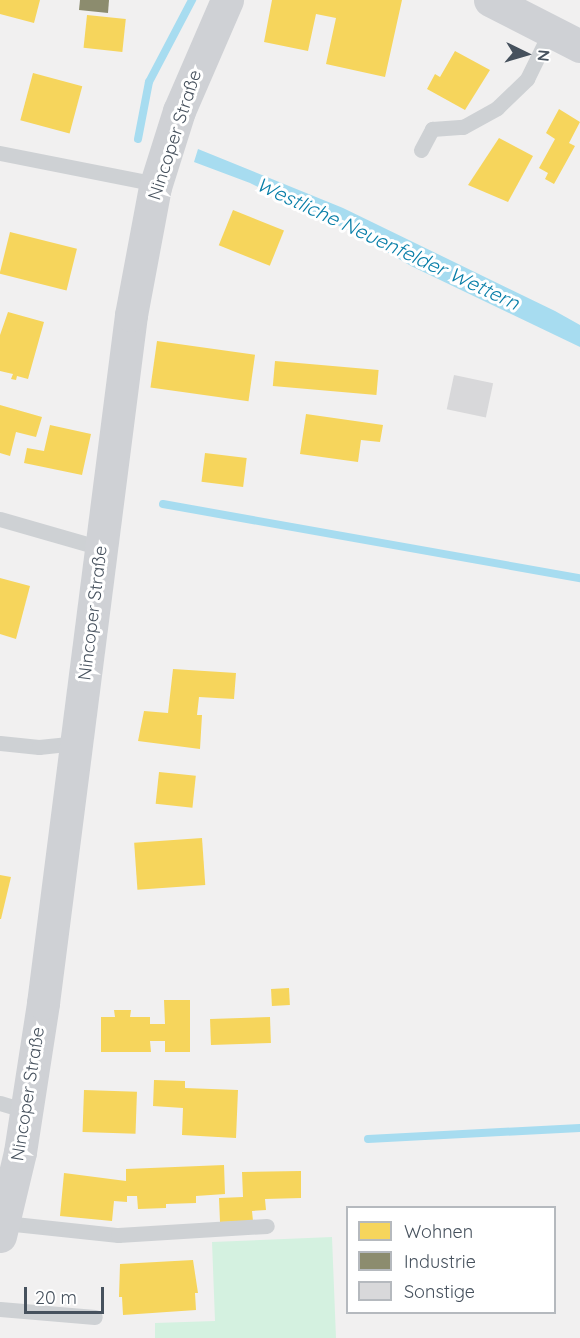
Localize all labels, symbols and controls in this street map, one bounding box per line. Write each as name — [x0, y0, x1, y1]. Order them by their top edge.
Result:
north arrow — [496, 24, 556, 84]
text: N — [533, 49, 554, 62]
street label: Nincoper Straße — [144, 67, 206, 203]
water label: Westliche Neuenfelder Wettern — [253, 171, 523, 315]
street label: Nincoper Straße — [74, 544, 112, 682]
street label: Nincoper Straße — [7, 1025, 49, 1163]
legend — [346, 1206, 556, 1314]
text: Wohnen — [404, 1220, 473, 1243]
text: Industrie — [404, 1250, 476, 1273]
scale bar — [27, 1275, 106, 1313]
text: Sonstige — [404, 1280, 475, 1303]
text: 20 m — [35, 1286, 77, 1309]

